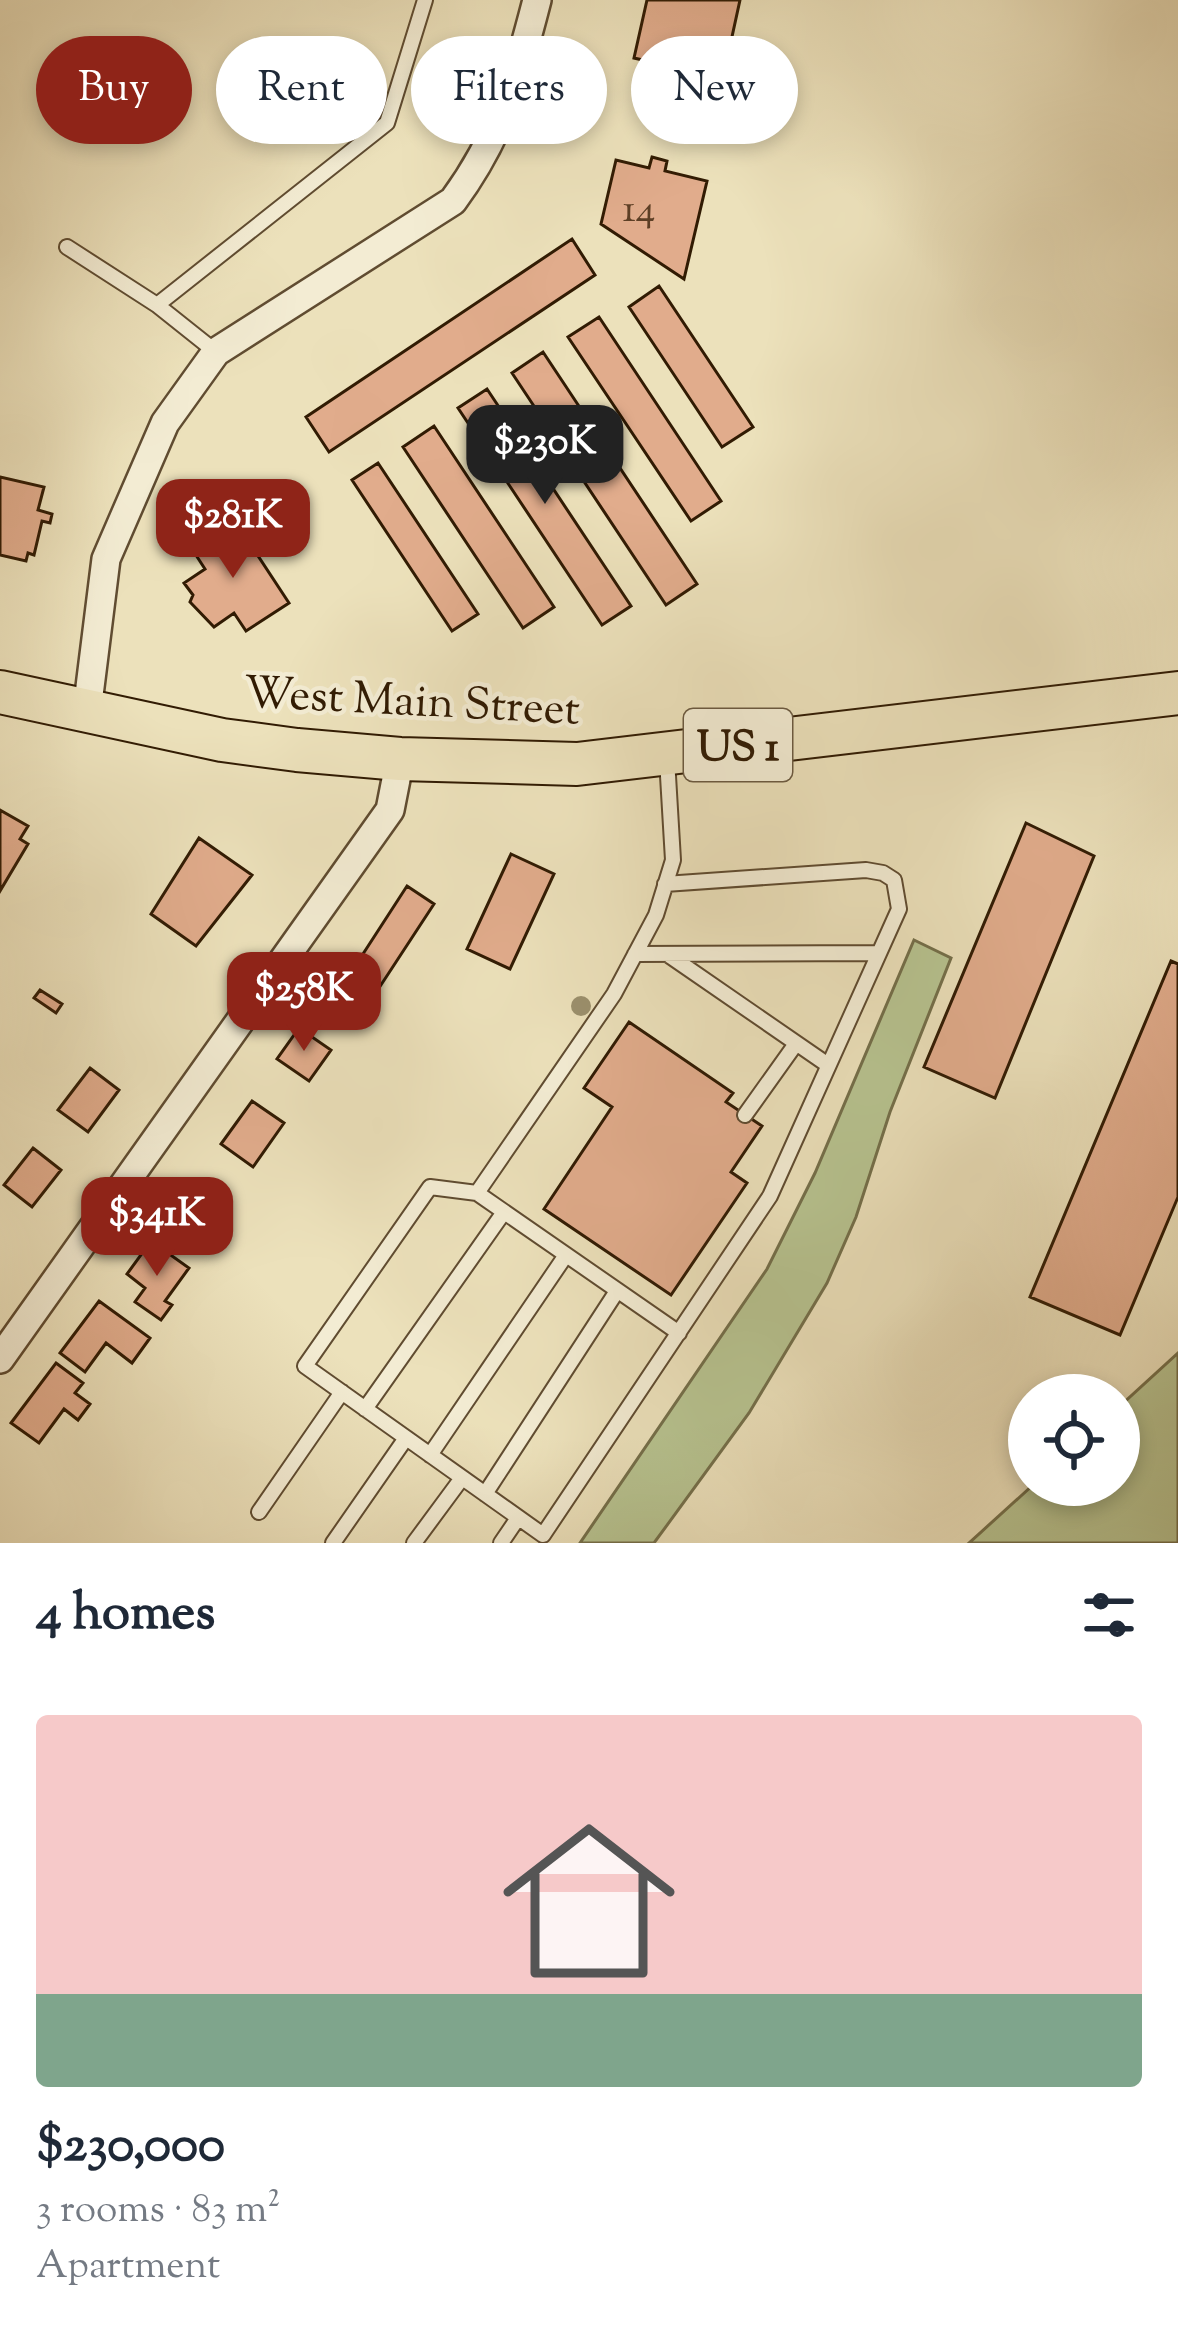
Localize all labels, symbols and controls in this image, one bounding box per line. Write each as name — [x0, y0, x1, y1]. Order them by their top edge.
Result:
chip: Buy — [36, 36, 192, 144]
chip: Rent — [216, 36, 387, 144]
chip: Filters — [411, 36, 607, 144]
chip: New — [631, 36, 798, 144]
house number: 14 — [623, 184, 655, 240]
pin: $230K — [461, 405, 629, 507]
text: $230K — [493, 416, 597, 472]
pin: $281K — [149, 479, 317, 581]
text: $281K — [183, 490, 283, 546]
street label: West Main Street — [242, 663, 581, 746]
road number: US 1 — [684, 709, 792, 781]
pin: $258K — [220, 952, 388, 1054]
text: $258K — [254, 963, 354, 1019]
pin: $341K — [73, 1177, 241, 1279]
text: $341K — [108, 1188, 206, 1244]
map controls — [1008, 1374, 1140, 1506]
button: locate — [1008, 1374, 1140, 1506]
text: 4 homes — [36, 1579, 215, 1652]
icon: filters — [1076, 1582, 1142, 1648]
icon: home — [481, 1793, 697, 2009]
text: $230,000 — [36, 2111, 225, 2184]
text: 3 rooms · 83 m² — [36, 2184, 280, 2240]
text: Apartment — [36, 2240, 220, 2296]

